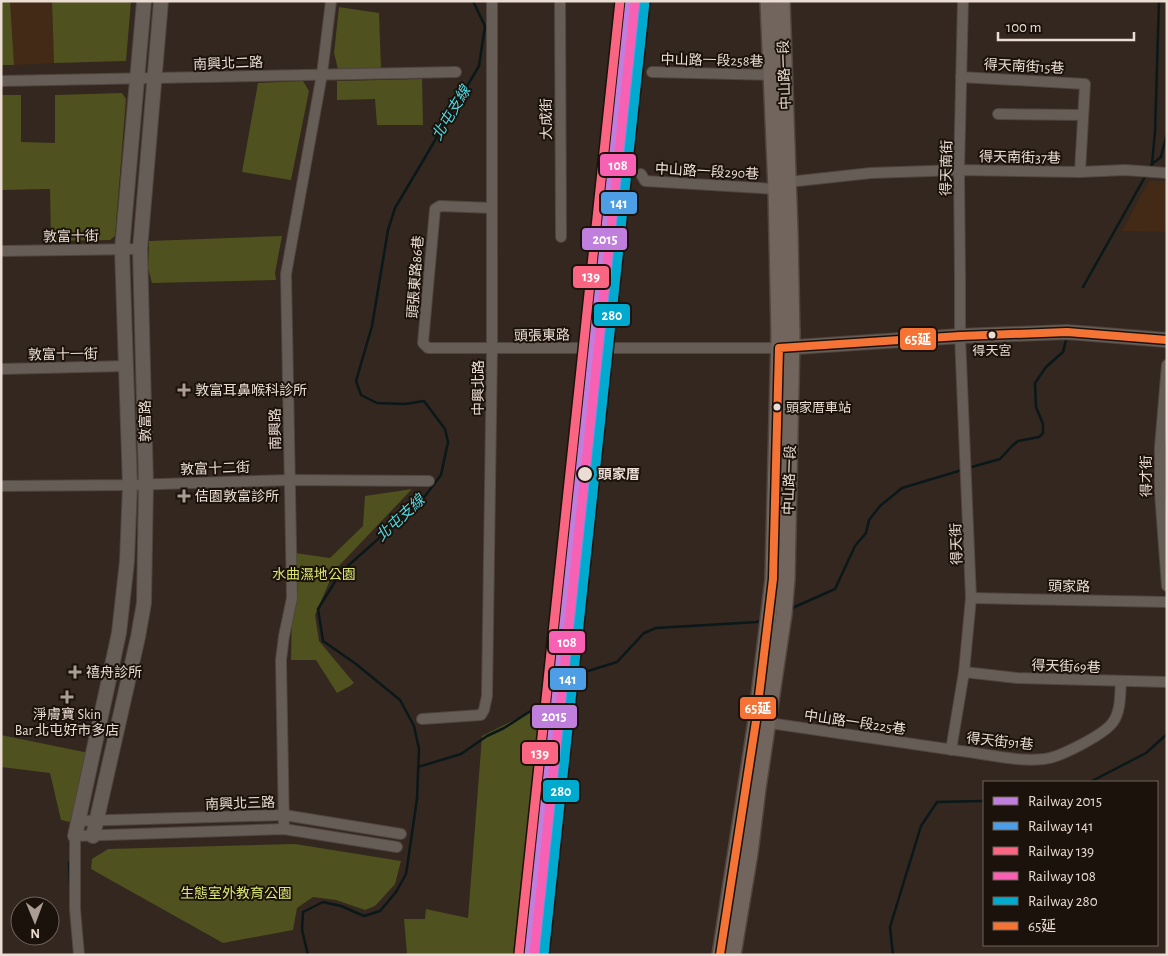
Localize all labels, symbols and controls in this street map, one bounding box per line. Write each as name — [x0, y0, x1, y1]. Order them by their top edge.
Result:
scale bar — [998, 10, 1134, 42]
text: 100 m — [1006, 20, 1041, 35]
street label: 中山路一段 — [776, 40, 793, 110]
street label: 中山路一段258巷 — [660, 52, 764, 69]
street label: 南興北二路 — [193, 54, 263, 72]
street label: 得天南街15巷 — [983, 57, 1065, 76]
water label: 北屯支線 — [429, 81, 474, 143]
street label: 大成街 — [539, 98, 554, 140]
street label: 得天南街 — [939, 140, 954, 196]
street label: 得天南街37巷 — [979, 149, 1061, 166]
line badge: 108 — [599, 153, 637, 177]
text: 108 — [608, 159, 628, 173]
street label: 中山路一段290巷 — [654, 161, 759, 182]
line badge: 141 — [600, 191, 638, 215]
text: 141 — [610, 197, 628, 211]
line badge: 2015 — [581, 227, 628, 251]
street label: 敦富十街 — [43, 228, 99, 244]
text: 2015 — [593, 233, 617, 247]
street label: 頭張東路86巷 — [405, 235, 426, 319]
line badge: 139 — [572, 265, 610, 289]
text: 139 — [582, 270, 600, 284]
line badge: 280 — [593, 303, 631, 327]
text: 280 — [602, 309, 622, 323]
line badge: 65延 — [899, 327, 937, 351]
street label: 頭張東路 — [514, 328, 570, 343]
marker: 得天宮 — [987, 330, 997, 340]
text: 65延 — [905, 332, 931, 347]
place label: 得天宮 — [972, 343, 1012, 358]
street label: 敦富十一街 — [28, 345, 98, 363]
street label: 中興北路 — [470, 360, 486, 416]
place label: 敦富耳鼻喉科診所 — [195, 382, 307, 398]
marker: 敦富耳鼻喉科診所 — [177, 383, 191, 397]
street label: 敦富路 — [137, 400, 153, 442]
place label: 頭家厝車站 — [786, 400, 851, 415]
marker: 頭家厝車站 — [772, 402, 782, 412]
street label: 南興路 — [268, 408, 283, 450]
street label: 中山路一段 — [781, 445, 798, 515]
street label: 得才街 — [1139, 455, 1154, 497]
street label: 敦富十二街 — [180, 459, 250, 477]
marker: 頭家厝 — [576, 465, 594, 483]
place label: 頭家厝 — [598, 466, 640, 482]
place label: 佶園敦富診所 — [195, 488, 279, 504]
marker: 佶園敦富診所 — [177, 489, 191, 503]
water label: 北屯支線 — [373, 490, 429, 544]
street label: 得天街 — [948, 523, 965, 565]
park label: 水曲濕地公園 — [272, 567, 356, 582]
street label: 頭家路 — [1048, 578, 1090, 594]
line badge: 108 — [548, 630, 586, 654]
text: 108 — [557, 636, 577, 650]
street label: 得天街69巷 — [1031, 658, 1101, 675]
place label: 禧舟診所 — [86, 664, 142, 680]
marker: 禧舟診所 — [68, 665, 82, 679]
line badge: 141 — [549, 667, 587, 691]
text: 141 — [559, 673, 577, 687]
marker: 淨膚寶 Skin Bar 北屯好市多店 — [60, 690, 74, 704]
line badge: 65延 — [739, 696, 777, 720]
text: 65延 — [745, 701, 771, 716]
line badge: 2015 — [531, 704, 578, 729]
place label: 淨膚寶 Skin Bar 北屯好市多店 — [15, 707, 119, 738]
street label: 中山路一段225巷 — [803, 708, 907, 737]
text: 2015 — [542, 710, 566, 724]
street label: 得天街91巷 — [966, 731, 1034, 752]
line badge: 139 — [521, 741, 559, 765]
text: 139 — [531, 747, 549, 761]
line badge: 280 — [542, 779, 580, 803]
legend — [983, 781, 1158, 946]
text: 280 — [551, 785, 571, 799]
street label: 南興北三路 — [205, 794, 275, 812]
text: Railway 2015 — [1028, 794, 1102, 809]
text: Railway 141 — [1028, 819, 1093, 834]
text: Railway 139 — [1028, 844, 1094, 859]
text: Railway 108 — [1028, 869, 1096, 884]
park label: 生態室外教育公園 — [180, 885, 292, 901]
text: Railway 280 — [1028, 894, 1098, 909]
north arrow — [10, 896, 60, 946]
text: 65延 — [1028, 918, 1056, 934]
text: N — [30, 926, 40, 940]

